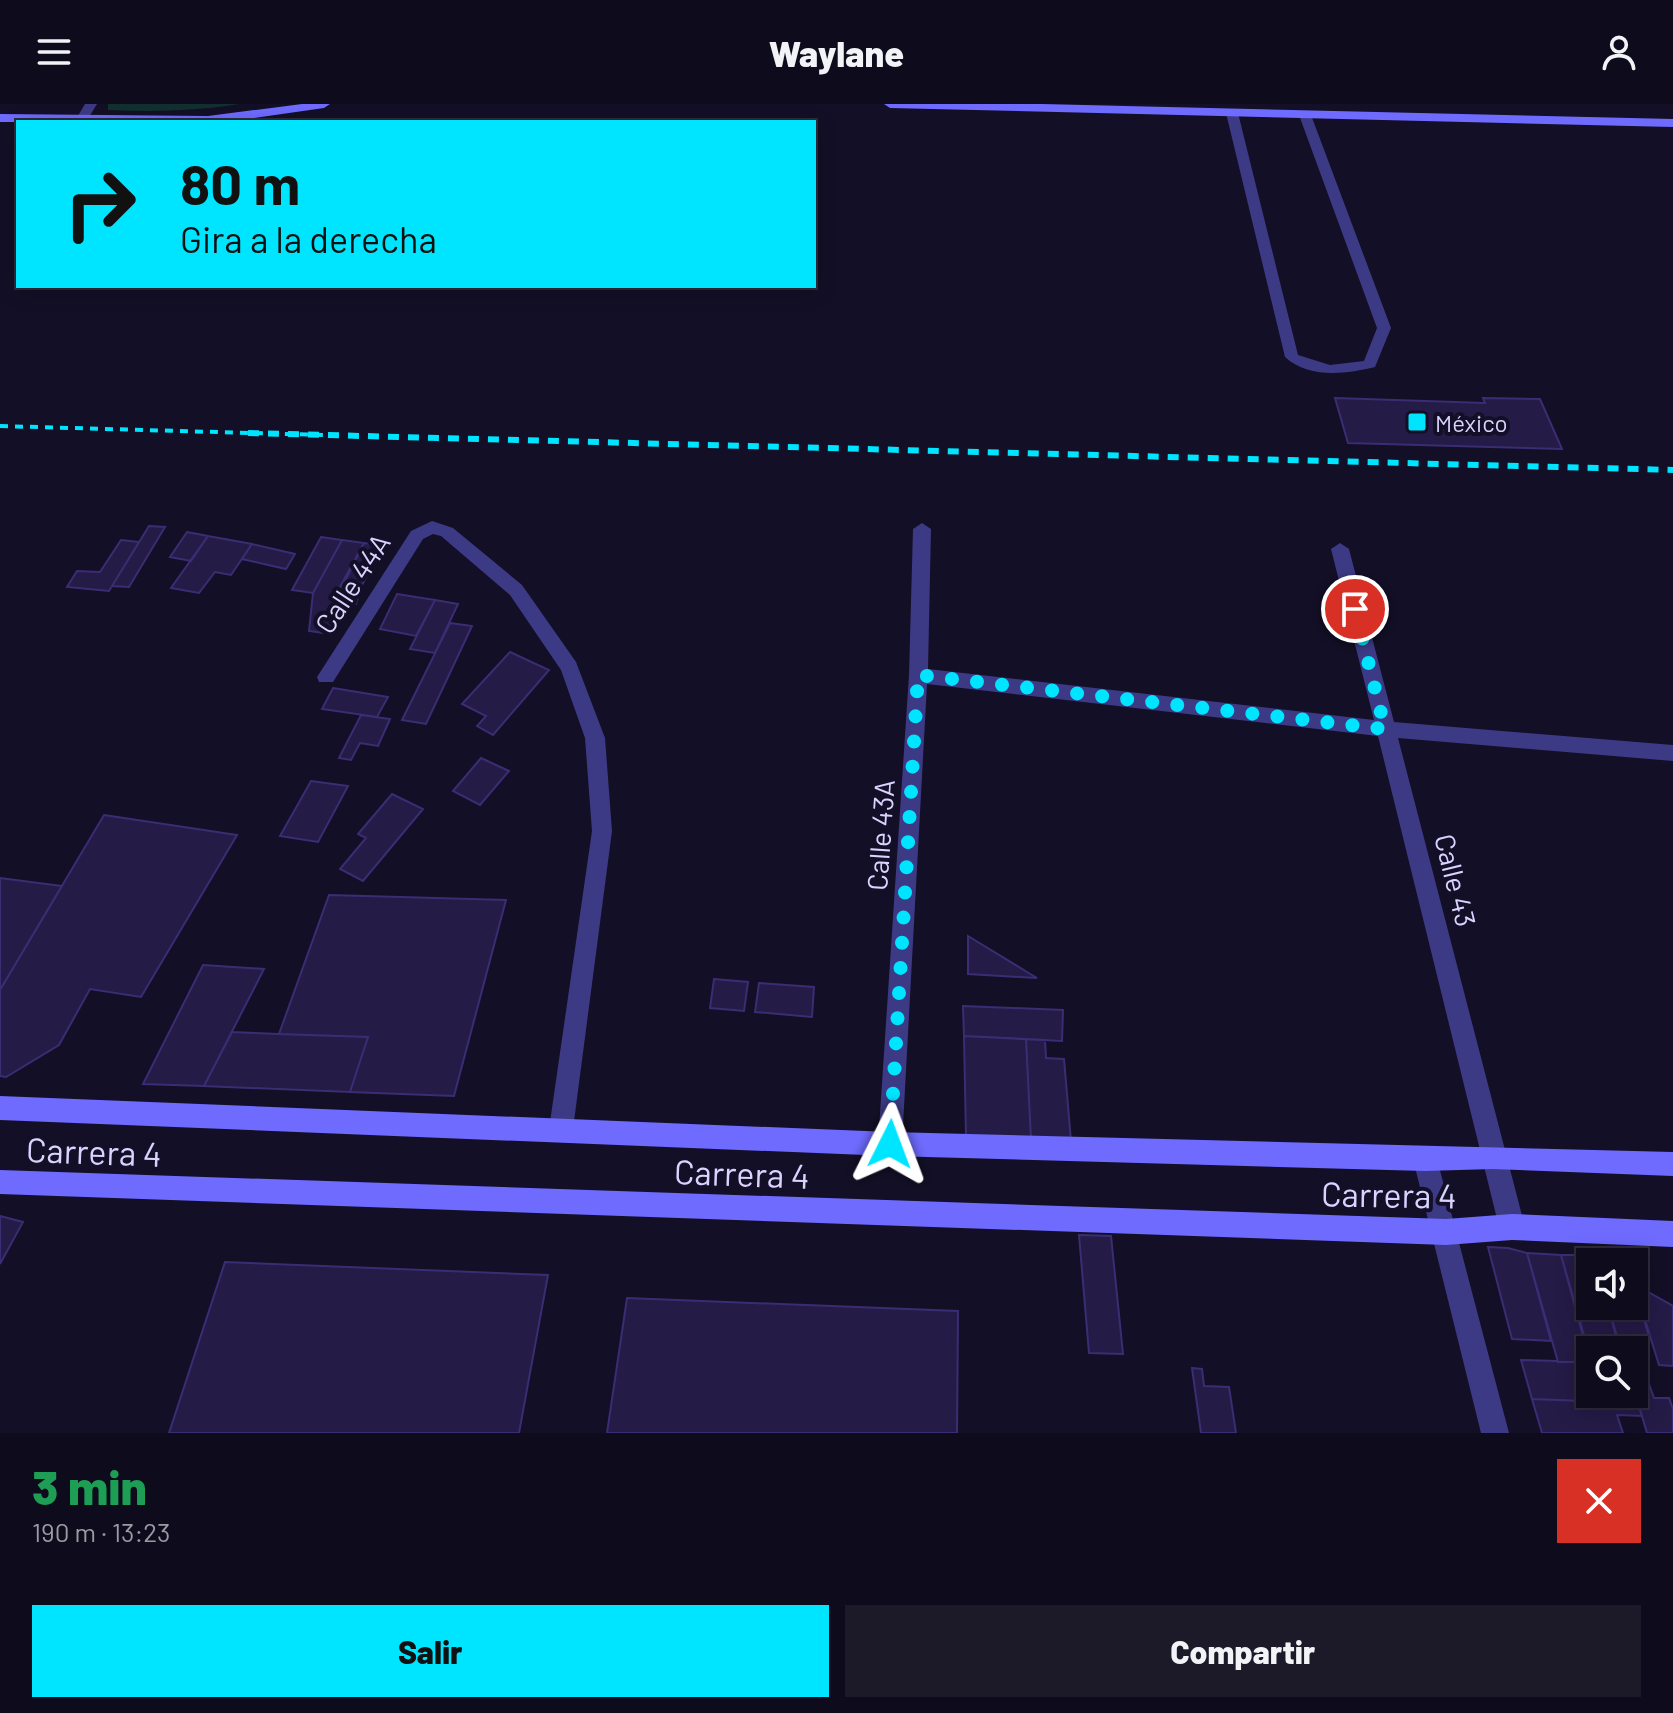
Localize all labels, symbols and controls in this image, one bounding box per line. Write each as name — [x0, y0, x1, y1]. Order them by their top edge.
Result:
icon: menu — [32, 30, 76, 74]
icon: person — [1597, 30, 1641, 74]
text: Waylane — [769, 31, 904, 74]
text: 80 m — [180, 149, 300, 216]
icon: right — [48, 152, 152, 256]
text: Gira a la derecha — [180, 217, 437, 260]
place label: México — [1435, 408, 1508, 437]
marker: México — [1406, 411, 1428, 433]
street label: Calle 44A — [307, 527, 397, 639]
pin — [1321, 575, 1389, 643]
icon: arrive — [1333, 587, 1377, 631]
street label: Calle 43A — [859, 778, 901, 892]
street label: Calle 43 — [1428, 830, 1484, 930]
position arrow — [848, 1102, 932, 1186]
street label: Carrera 4 — [25, 1128, 163, 1174]
street label: Carrera 4 — [673, 1150, 811, 1196]
street label: Carrera 4 — [1321, 1172, 1457, 1216]
map controls — [1576, 1248, 1648, 1408]
button: sound — [1576, 1248, 1648, 1320]
button: search — [1576, 1336, 1648, 1408]
text: 3 min — [32, 1457, 147, 1515]
button: close — [1557, 1459, 1641, 1543]
text: 190 m · 13:23 — [32, 1516, 170, 1547]
button: Salir — [32, 1605, 829, 1697]
button: Compartir — [845, 1605, 1641, 1697]

